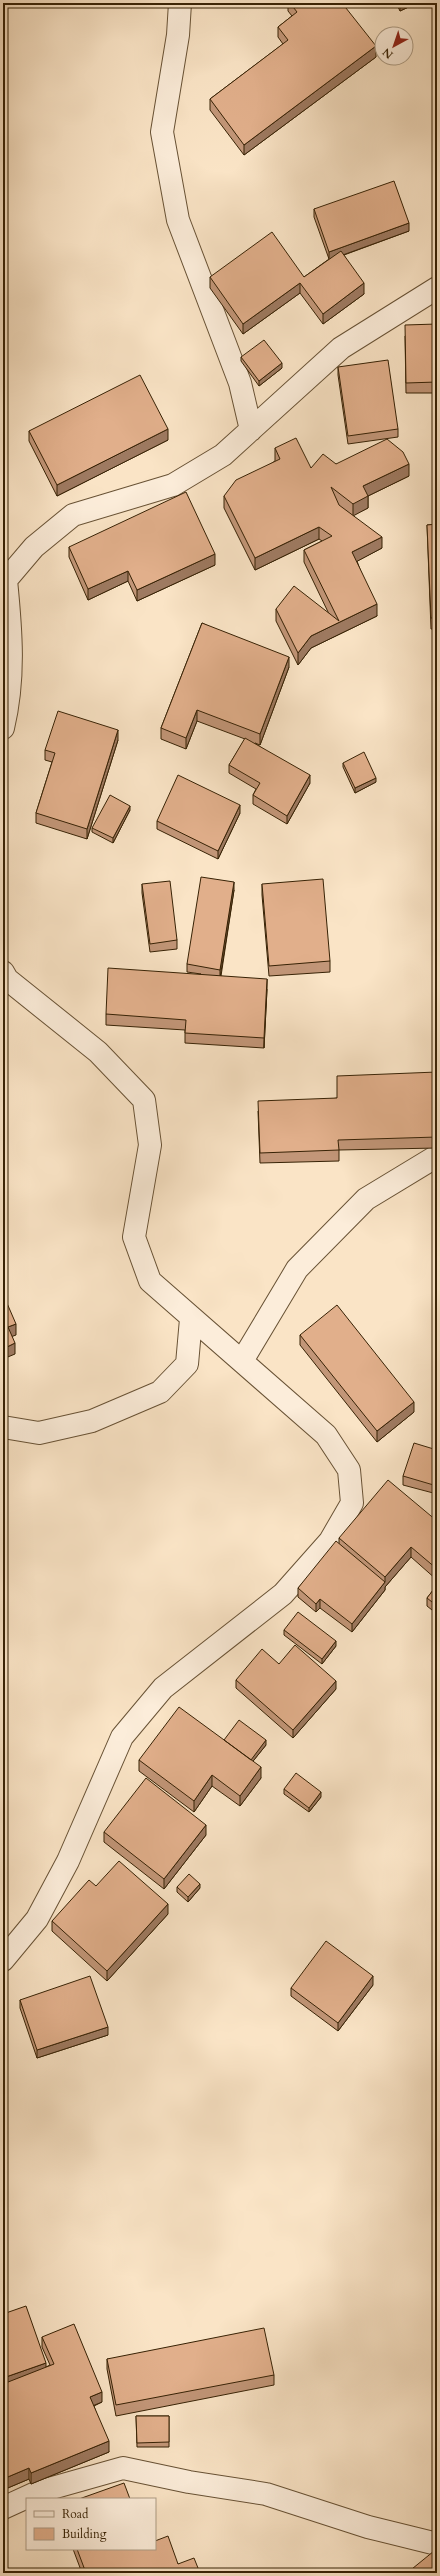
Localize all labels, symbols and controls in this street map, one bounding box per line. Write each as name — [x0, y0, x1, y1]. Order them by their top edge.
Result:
north arrow — [374, 26, 414, 66]
text: N — [379, 44, 396, 62]
legend — [26, 2498, 156, 2550]
text: Road — [62, 2506, 89, 2522]
text: Building — [62, 2526, 107, 2542]

